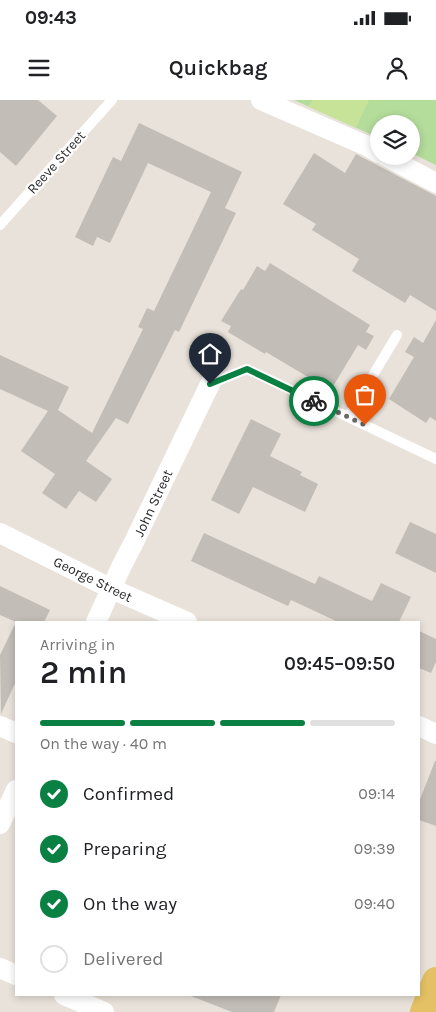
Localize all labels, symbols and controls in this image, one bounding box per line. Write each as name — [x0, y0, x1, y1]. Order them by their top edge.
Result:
text: 09:43 — [25, 7, 77, 29]
icon: menu — [25, 54, 53, 82]
icon: person — [383, 54, 411, 82]
text: Quickbag — [169, 55, 267, 81]
map controls — [370, 115, 420, 165]
button: layers — [370, 115, 420, 165]
street label: Reeve Street — [24, 127, 89, 197]
pin — [189, 333, 231, 384]
icon: home — [196, 340, 224, 368]
pin — [344, 374, 386, 425]
courier — [289, 376, 339, 426]
icon: bag — [351, 381, 379, 409]
icon: bike — [300, 387, 328, 415]
street label: John Street — [131, 467, 176, 539]
street label: George Street — [51, 553, 135, 606]
text: Arriving in — [40, 635, 115, 654]
text: 09:45–09:50 — [284, 653, 395, 675]
text: 2 min — [40, 654, 127, 691]
text: On the way · 40 m — [40, 734, 167, 753]
icon: check — [40, 780, 68, 808]
text: Confirmed — [83, 783, 174, 805]
text: 09:14 — [358, 784, 395, 803]
icon: check — [40, 835, 68, 863]
text: Preparing — [83, 838, 166, 860]
text: 09:39 — [354, 839, 395, 858]
icon: check — [40, 890, 68, 918]
text: On the way — [83, 893, 177, 915]
text: 09:40 — [354, 894, 395, 913]
text: Delivered — [83, 948, 163, 970]

